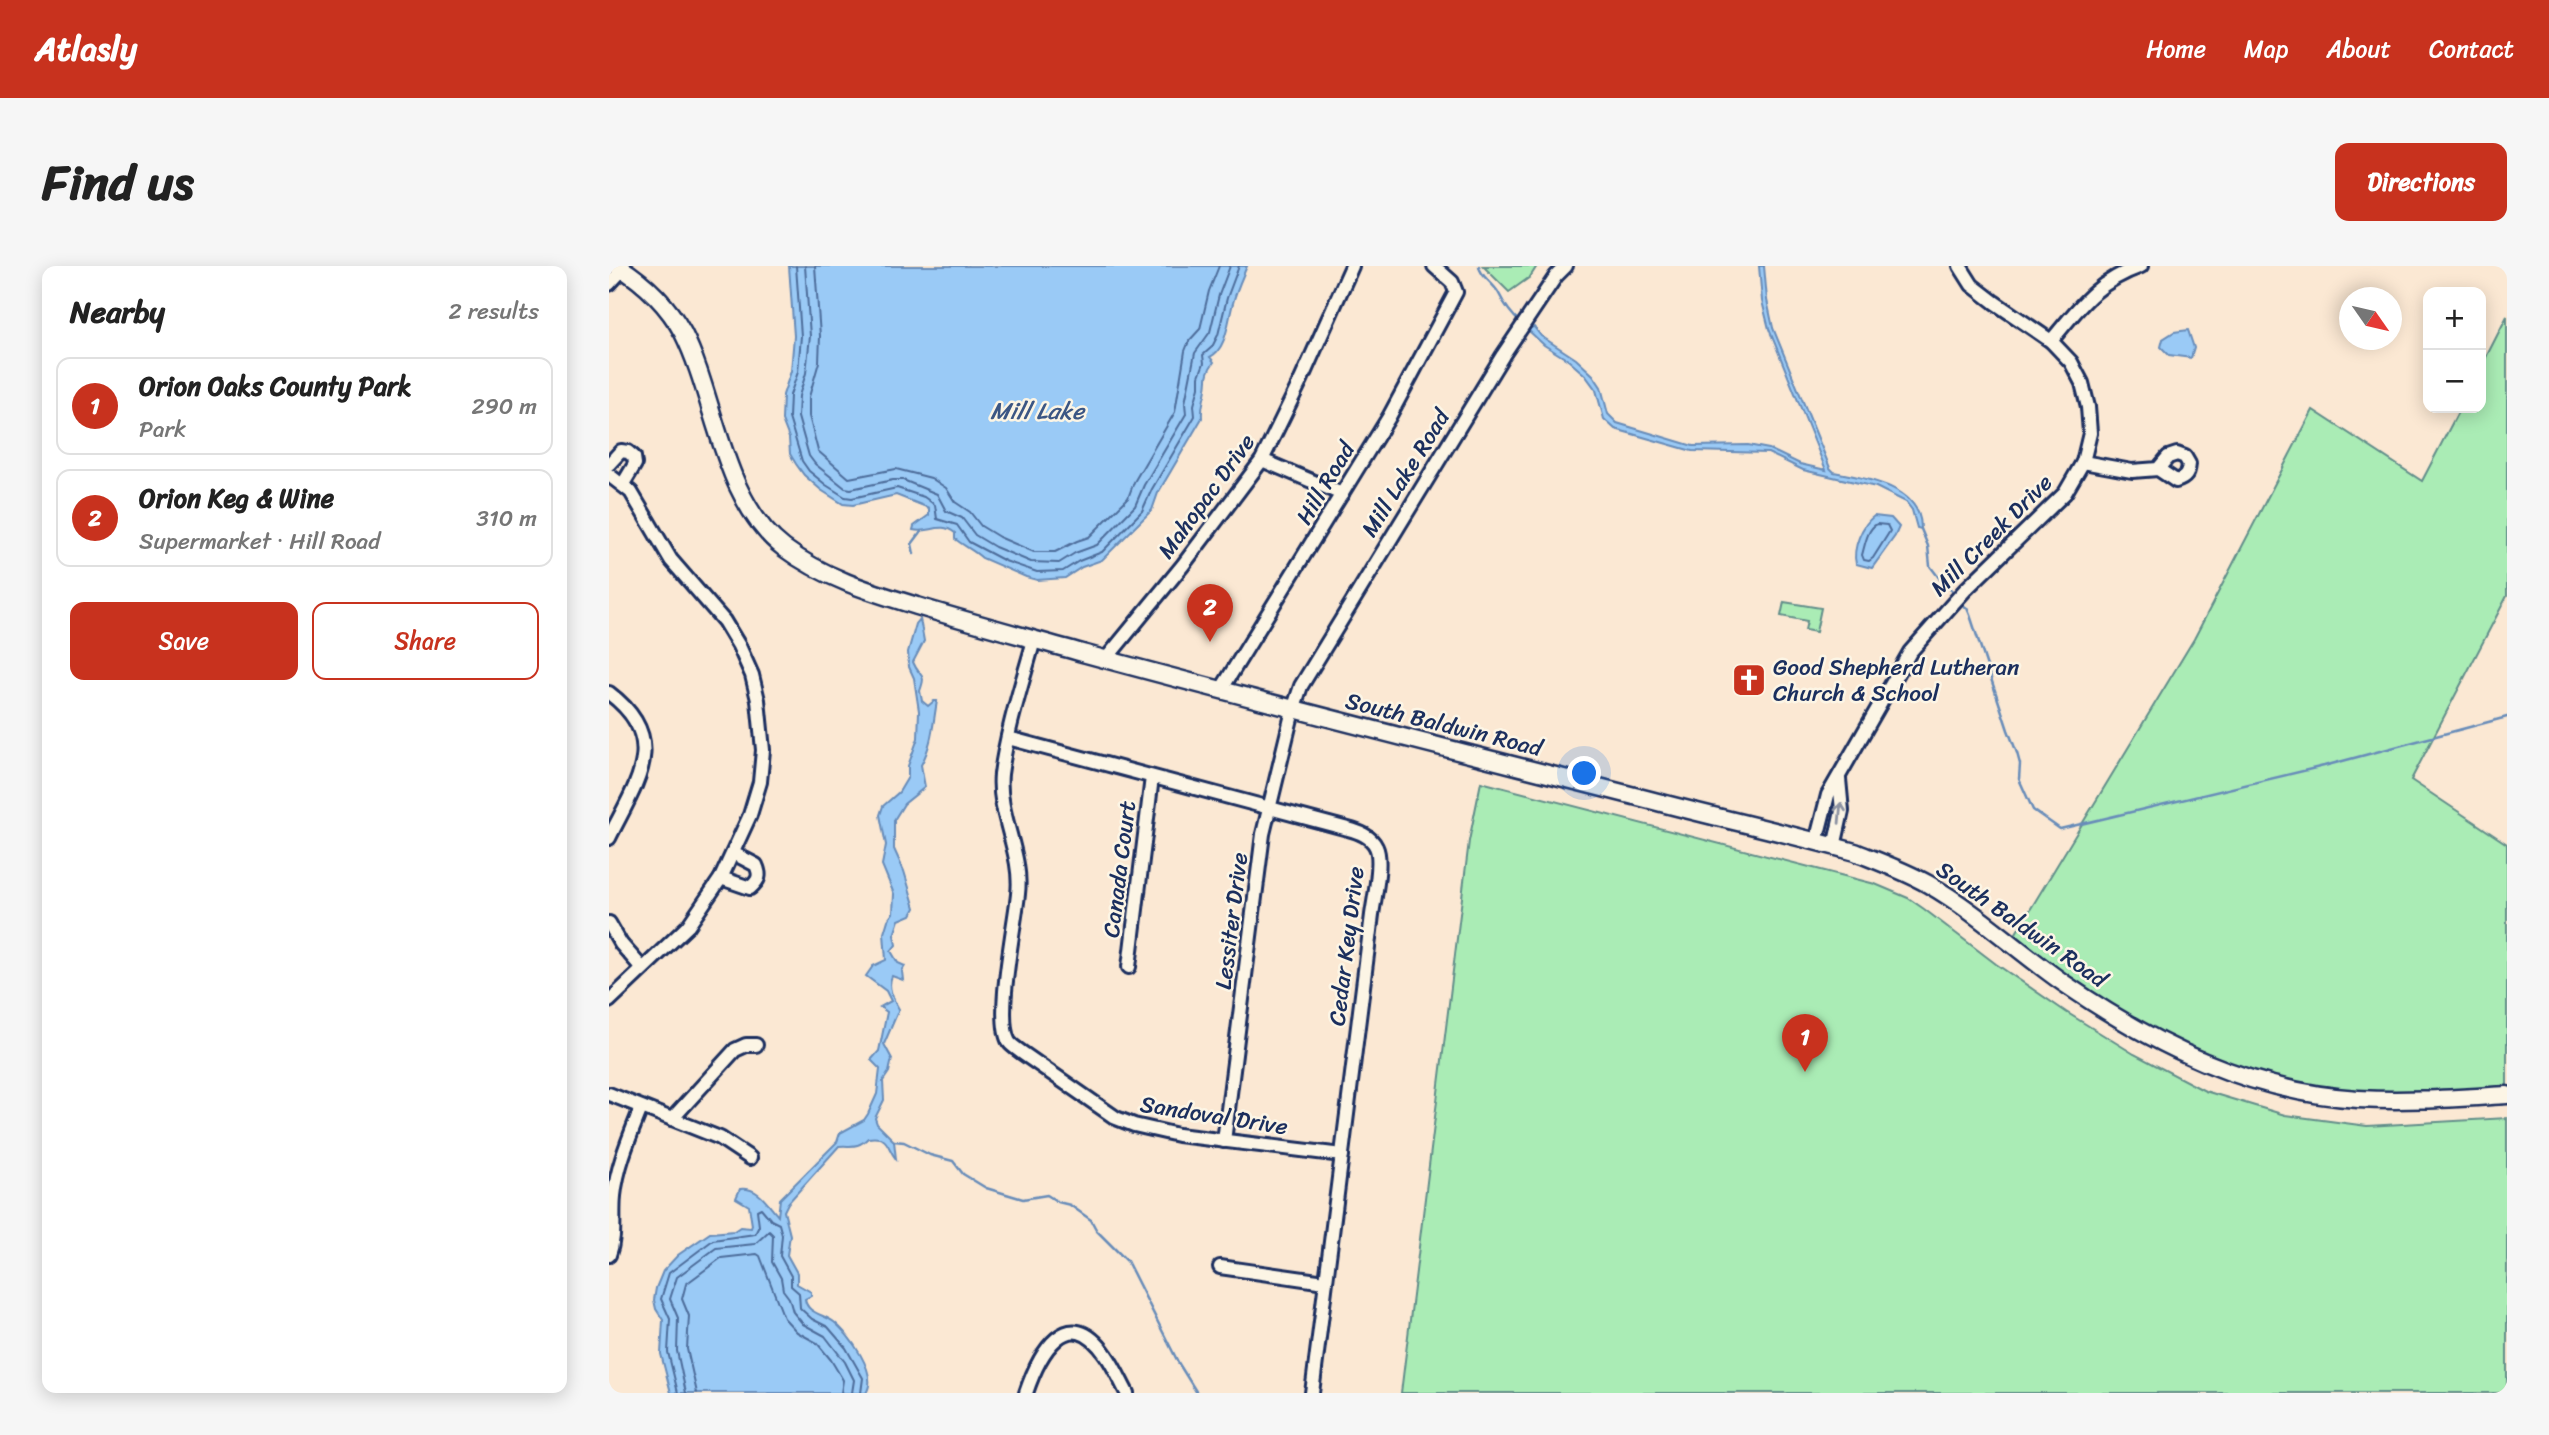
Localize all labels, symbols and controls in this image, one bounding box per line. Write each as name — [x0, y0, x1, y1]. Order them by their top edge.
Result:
text: Atlasly — [35, 20, 137, 78]
text: Home — [2146, 28, 2206, 70]
text: Map — [2244, 28, 2288, 70]
text: About — [2326, 28, 2391, 70]
text: Contact — [2429, 28, 2514, 70]
text: Find us — [42, 139, 194, 226]
button: Directions — [2335, 143, 2507, 221]
text: Nearby — [70, 285, 165, 339]
north arrow — [2339, 287, 2402, 350]
map controls — [2423, 287, 2486, 413]
button: + — [2423, 287, 2486, 350]
text: 2 results — [448, 291, 539, 332]
button: − — [2423, 350, 2486, 413]
text: Orion Oaks County Park — [139, 363, 412, 409]
text: 1 — [90, 386, 100, 427]
text: 290 m — [471, 386, 537, 427]
water label: Mill Lake — [990, 390, 1086, 432]
street label: Mill Lake Road — [1350, 399, 1462, 545]
text: Park — [139, 409, 186, 450]
street label: Mahopac Drive — [1147, 425, 1266, 568]
street label: Hill Road — [1284, 432, 1367, 533]
street label: Mill Creek Drive — [1920, 464, 2063, 607]
text: Orion Keg & Wine — [139, 475, 334, 521]
text: 2 — [88, 498, 102, 539]
text: 310 m — [476, 498, 537, 539]
text: Supermarket · Hill Road — [139, 521, 380, 562]
pin: 2 — [1187, 584, 1233, 642]
button: Save — [70, 602, 298, 680]
button: Share — [312, 602, 539, 680]
place label: Good Shepherd Lutheran Church & School — [1773, 647, 2019, 714]
church icon: Good Shepherd Lutheran Church & School — [1730, 661, 1768, 699]
street label: South Baldwin Road — [1341, 680, 1548, 769]
your location — [1567, 756, 1601, 790]
street label: Canada Court — [1091, 798, 1148, 940]
one-way arrow — [1834, 802, 1847, 825]
street label: Lessiter Drive — [1203, 850, 1260, 992]
street label: South Baldwin Road — [1927, 850, 2118, 1000]
street label: Cedar Key Drive — [1316, 864, 1377, 1028]
pin: 1 — [1782, 1014, 1828, 1072]
street label: Sandoval Drive — [1137, 1084, 1291, 1147]

